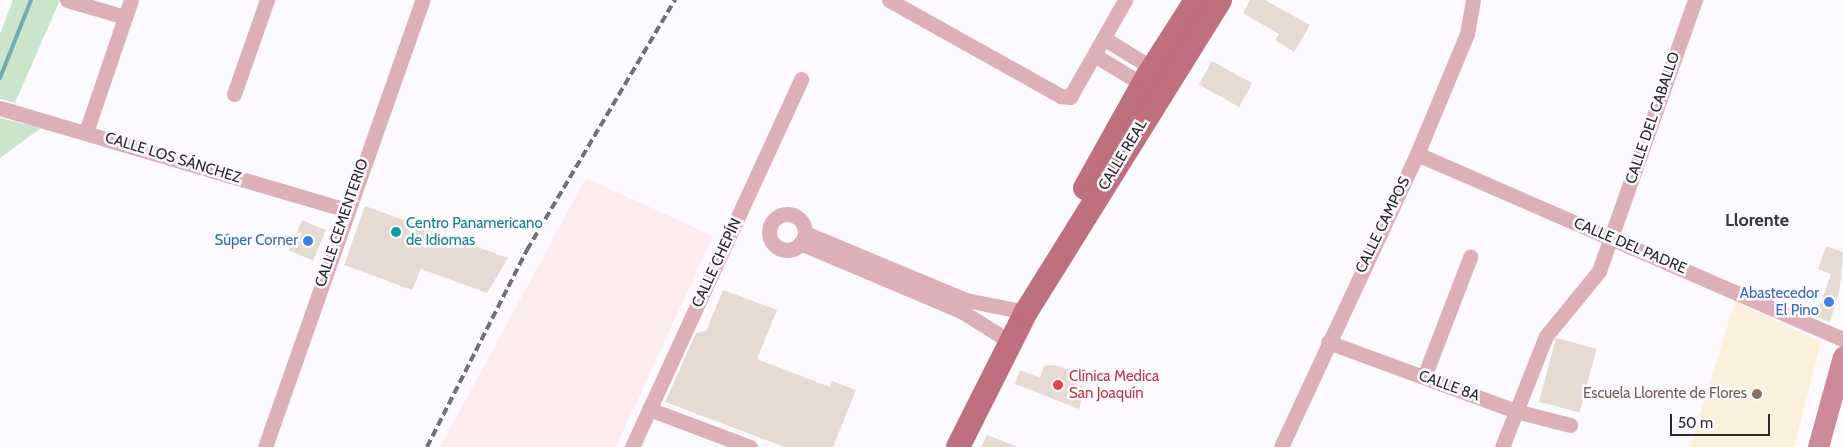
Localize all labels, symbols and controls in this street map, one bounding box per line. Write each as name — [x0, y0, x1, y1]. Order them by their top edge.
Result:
street label: CALLE DEL CABALLO — [1622, 50, 1684, 186]
street label: CALLE REAL — [1095, 116, 1151, 194]
street label: CALLE LOS SÁNCHEZ — [103, 129, 243, 187]
street label: CALLE CEMENTERIO — [312, 157, 372, 289]
street label: CALLE CAMPOS — [1352, 174, 1414, 276]
district label: Llorente — [1725, 209, 1789, 231]
place label: Centro Panamericano de Idiomas — [406, 214, 543, 249]
street label: CALLE DEL PADRE — [1571, 214, 1689, 278]
street label: CALLE CHEPÍN — [688, 216, 746, 310]
marker: Centro Panamericano de Idiomas — [390, 226, 402, 238]
place label: Súper Corner — [214, 232, 298, 250]
marker: Súper Corner — [302, 235, 314, 247]
place label: Abastecedor El Pino — [1740, 284, 1819, 319]
marker: Abastecedor El Pino — [1823, 296, 1835, 308]
place label: Clínica Medica San Joaquín — [1069, 367, 1159, 402]
street label: CALLE 8A — [1416, 367, 1482, 405]
marker: Clínica Medica San Joaquín — [1051, 378, 1065, 392]
place label: Escuela Llorente de Flores — [1583, 385, 1747, 403]
marker: Escuela Llorente de Flores — [1751, 388, 1763, 400]
scale bar — [1673, 404, 1773, 436]
text: 50 m — [1678, 414, 1713, 432]

